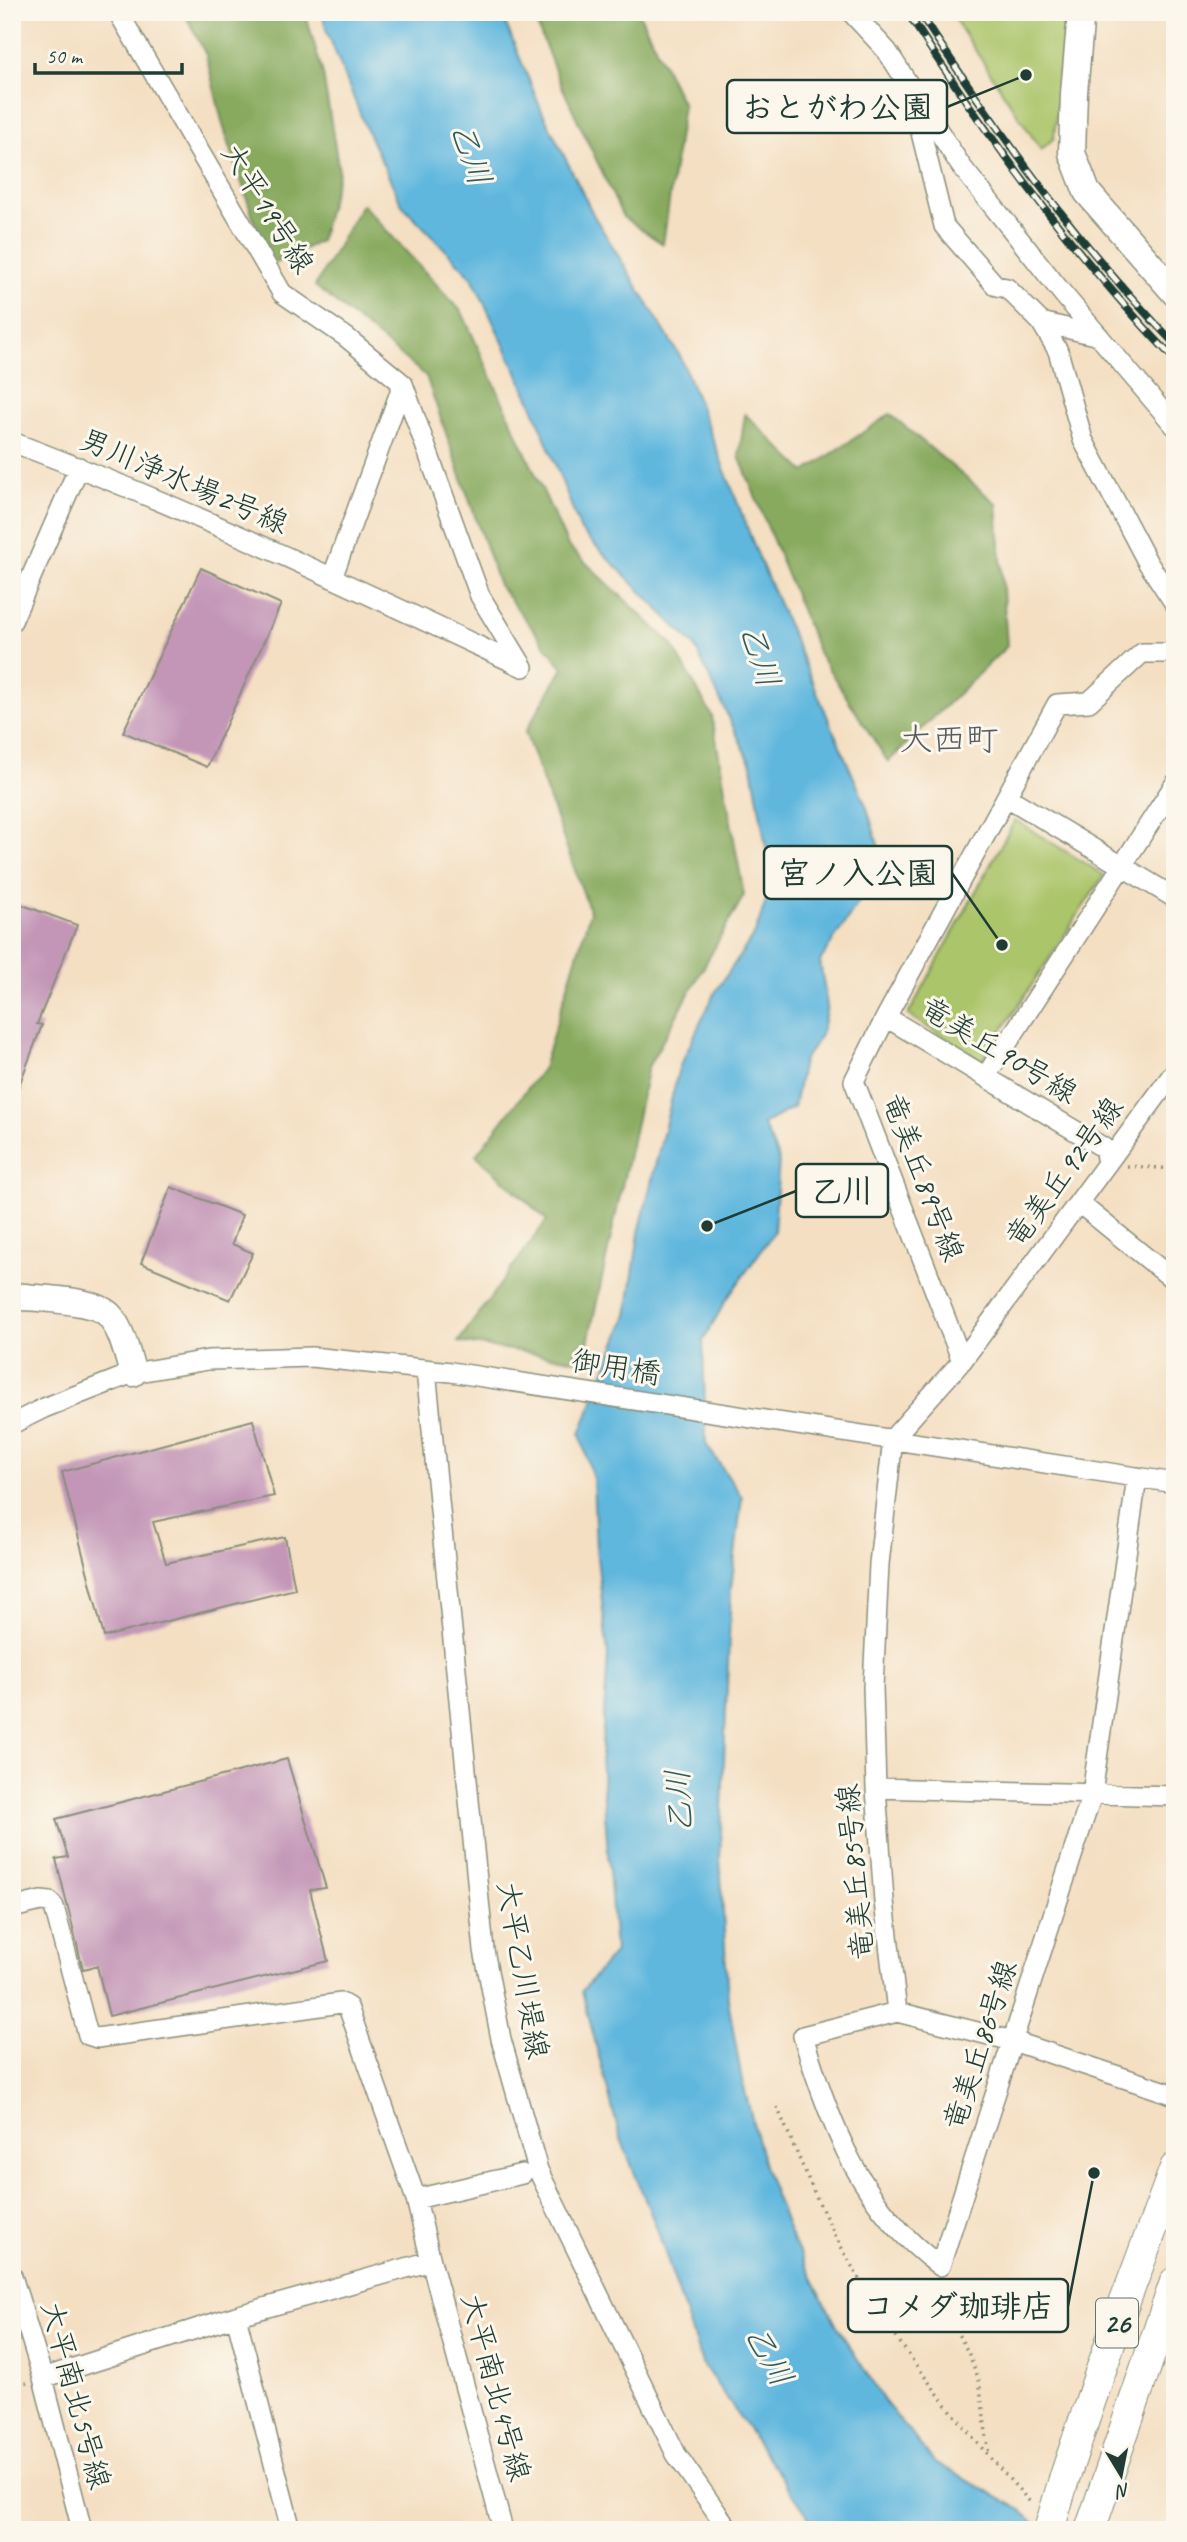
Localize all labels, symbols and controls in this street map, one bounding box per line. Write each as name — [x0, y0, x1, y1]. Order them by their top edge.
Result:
scale bar — [35, 32, 182, 76]
text: 50 m — [46, 43, 84, 69]
callout: おとがわ公園 — [727, 80, 947, 133]
text: おとがわ公園 — [741, 87, 933, 128]
water label: 乙川 — [441, 117, 501, 191]
street label: 大平19号線 — [213, 136, 323, 280]
street label: 男川浄水場2号線 — [74, 420, 294, 542]
water label: 乙川 — [731, 619, 789, 693]
district label: 大西町 — [900, 718, 999, 760]
callout: 宮ノ入公園 — [764, 846, 952, 899]
text: 宮ノ入公園 — [778, 853, 938, 894]
street label: 竜美丘90号線 — [913, 988, 1085, 1112]
street label: 竜美丘89号線 — [874, 1088, 972, 1266]
street label: 竜美丘92号線 — [997, 1089, 1131, 1255]
callout: 乙川 — [796, 1164, 888, 1217]
text: 乙川 — [810, 1171, 874, 1212]
street label: 御用橋 — [569, 1341, 663, 1393]
water label: 乙川 — [657, 1768, 701, 1834]
street label: 竜美丘85号線 — [828, 1782, 882, 1962]
street label: 大平乙川堤線 — [489, 1878, 557, 2062]
street label: 竜美丘86号線 — [935, 1955, 1025, 2135]
callout: コメダ珈琲店 — [848, 2279, 1068, 2332]
text: コメダ珈琲店 — [862, 2286, 1054, 2327]
street label: 大平南北4号線 — [453, 2289, 539, 2485]
street label: 大平南北5号線 — [33, 2297, 119, 2493]
road number: 26 — [1096, 2298, 1138, 2348]
water label: 乙川 — [736, 2318, 802, 2394]
north arrow — [1086, 2440, 1156, 2510]
text: N — [1113, 2478, 1132, 2504]

